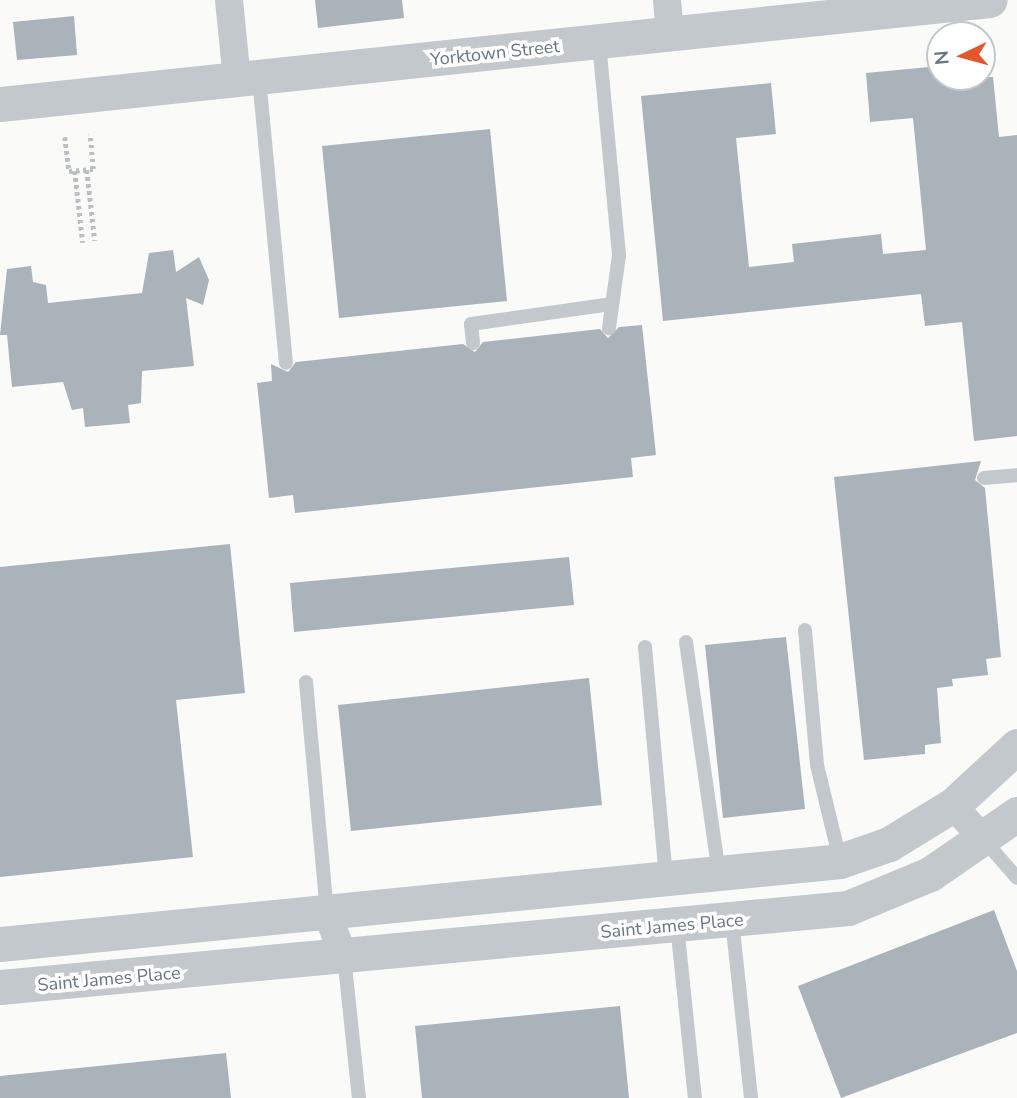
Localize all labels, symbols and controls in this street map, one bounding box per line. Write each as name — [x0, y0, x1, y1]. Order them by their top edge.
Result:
north arrow — [926, 21, 996, 91]
street label: Yorktown Street — [429, 35, 561, 71]
text: N — [929, 49, 956, 66]
street label: Saint James Place — [600, 909, 744, 943]
street label: Saint James Place — [37, 962, 181, 996]

